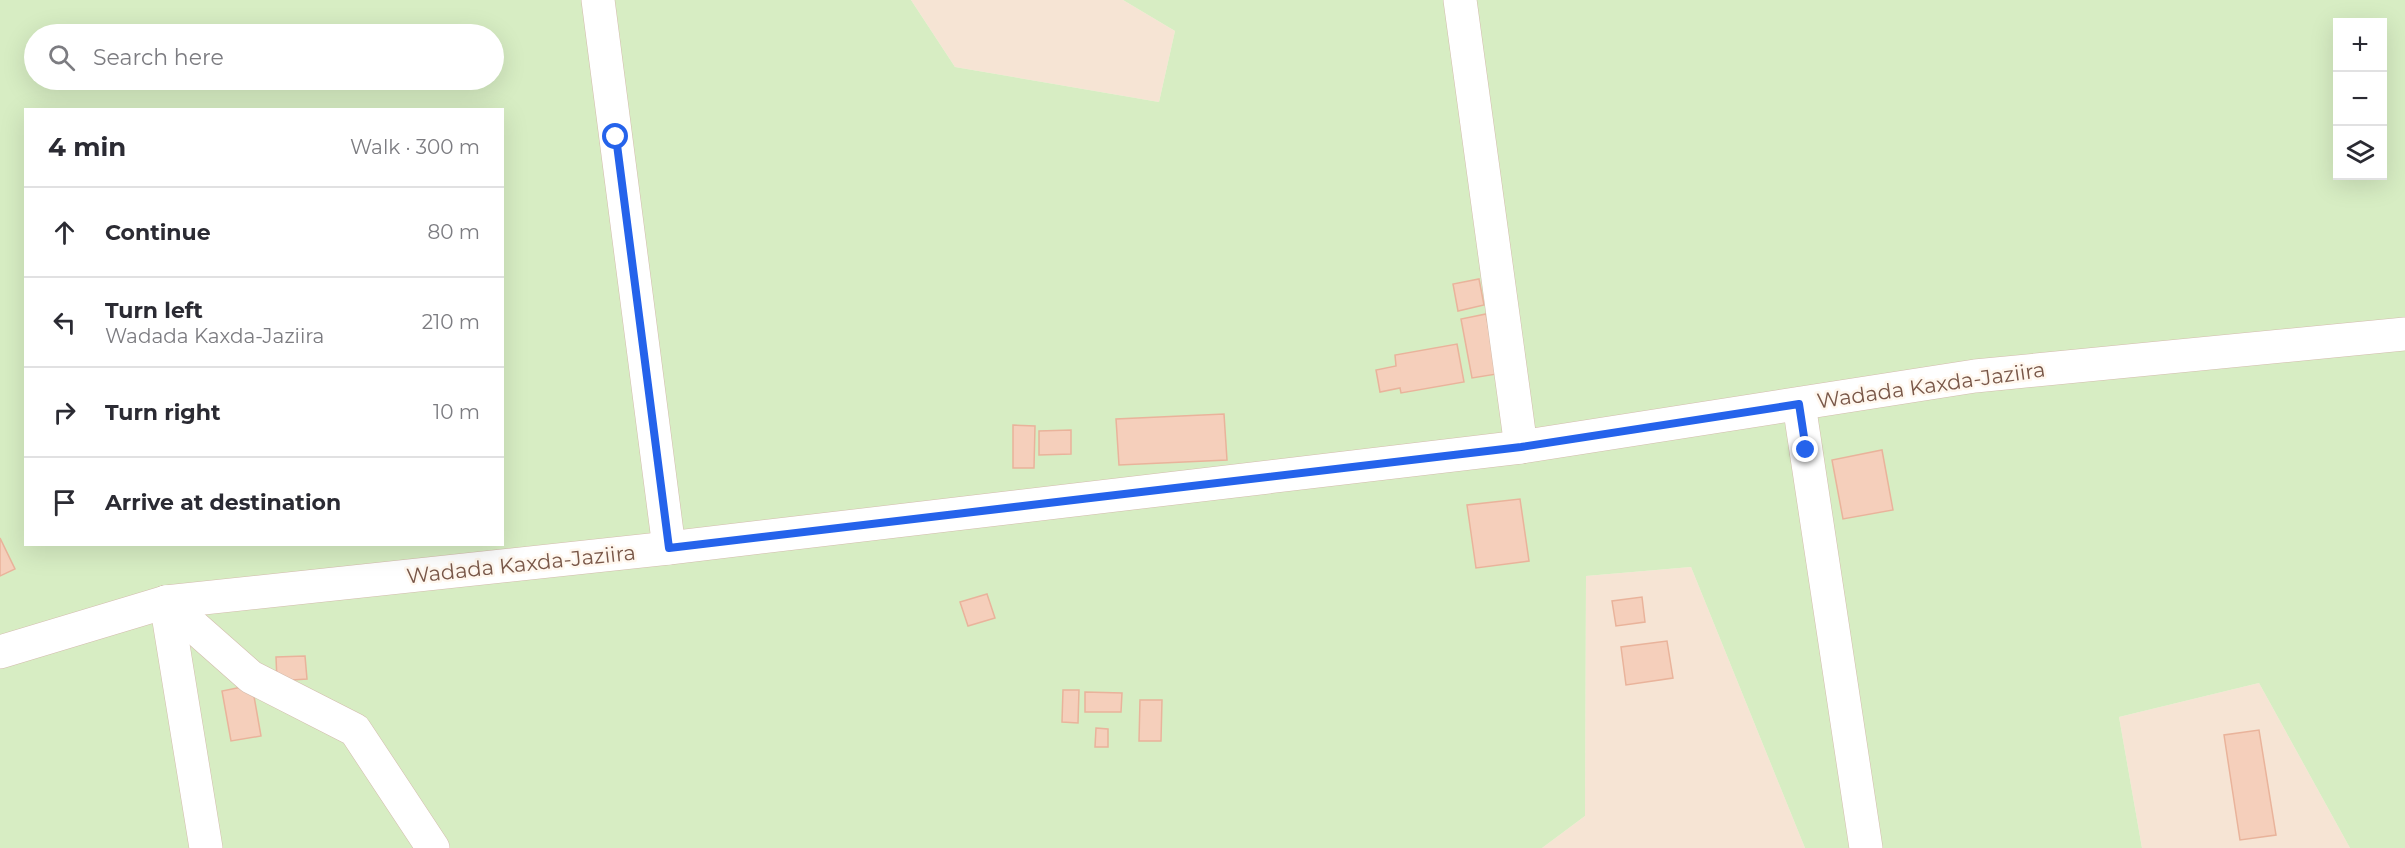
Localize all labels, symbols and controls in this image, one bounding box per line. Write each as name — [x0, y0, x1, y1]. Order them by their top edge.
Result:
map controls — [2333, 18, 2387, 180]
button: + — [2333, 18, 2387, 72]
search box — [24, 24, 504, 90]
icon: search — [45, 41, 78, 74]
text: Search here — [93, 44, 224, 71]
button: − — [2333, 72, 2387, 126]
route start — [602, 123, 628, 149]
button: layers — [2333, 126, 2387, 180]
text: 4 min — [48, 131, 126, 163]
text: Walk · 300 m — [350, 135, 480, 159]
icon: ahead — [48, 216, 81, 249]
text: Continue — [105, 219, 211, 246]
text: 80 m — [428, 220, 480, 244]
text: Turn left — [105, 297, 203, 324]
icon: left — [48, 306, 81, 339]
text: 210 m — [422, 310, 480, 334]
text: Wadada Kaxda-Jaziira — [105, 324, 324, 348]
street label: Wadada Kaxda-Jaziira — [1815, 357, 2047, 413]
icon: right — [48, 396, 81, 429]
text: Turn right — [105, 399, 220, 426]
text: 10 m — [433, 400, 480, 424]
route end — [1792, 436, 1818, 462]
icon: arrive — [48, 486, 81, 519]
text: Arrive at destination — [105, 489, 341, 516]
street label: Wadada Kaxda-Jaziira — [405, 540, 637, 588]

